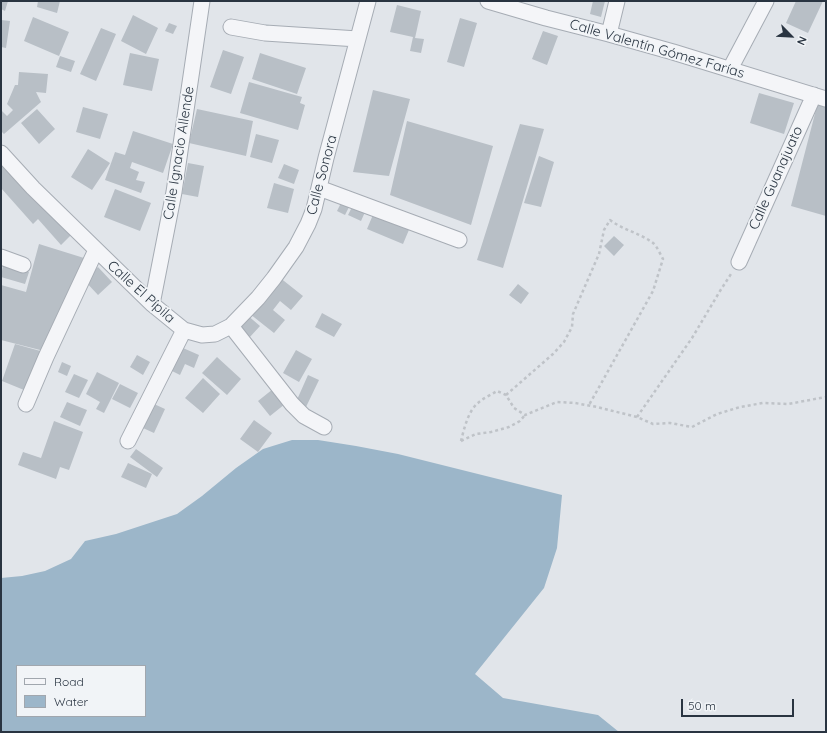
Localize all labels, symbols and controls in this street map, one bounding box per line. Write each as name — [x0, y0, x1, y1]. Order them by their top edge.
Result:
street label: Calle Valentín Gómez Farías — [568, 16, 746, 82]
north arrow — [771, 16, 811, 56]
text: N — [794, 34, 810, 47]
street label: Calle Ignacio Allende — [160, 85, 198, 221]
street label: Calle Guanajuato — [746, 124, 806, 232]
street label: Calle Sonora — [303, 133, 341, 217]
street label: Calle El Pípila — [104, 257, 178, 327]
legend — [16, 665, 146, 717]
text: Road — [54, 674, 84, 689]
scale bar — [683, 691, 796, 717]
text: Water — [54, 694, 88, 709]
text: 50 m — [688, 698, 716, 713]

